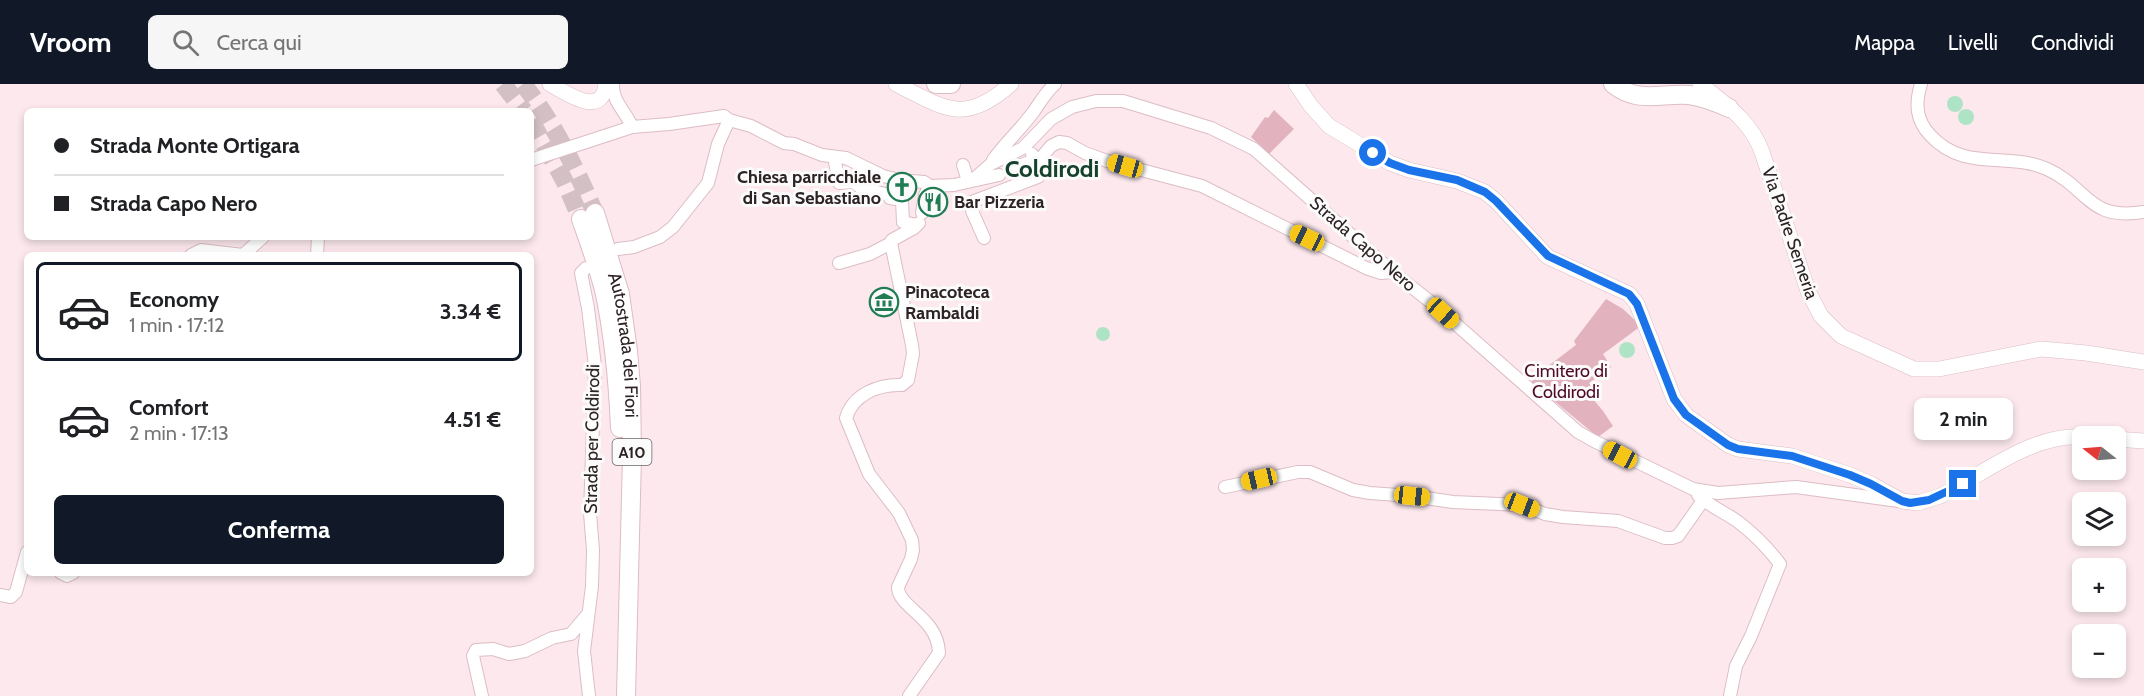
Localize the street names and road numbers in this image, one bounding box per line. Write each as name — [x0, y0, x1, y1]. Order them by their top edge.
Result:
street label: Via Padre Semeria — [1757, 164, 1823, 302]
street label: Strada Capo Nero — [1305, 192, 1421, 296]
street label: Autostrada dei Fiori — [603, 270, 642, 418]
street label: Strada per Coldirodi — [580, 364, 604, 514]
road number: A10 — [612, 439, 652, 465]

